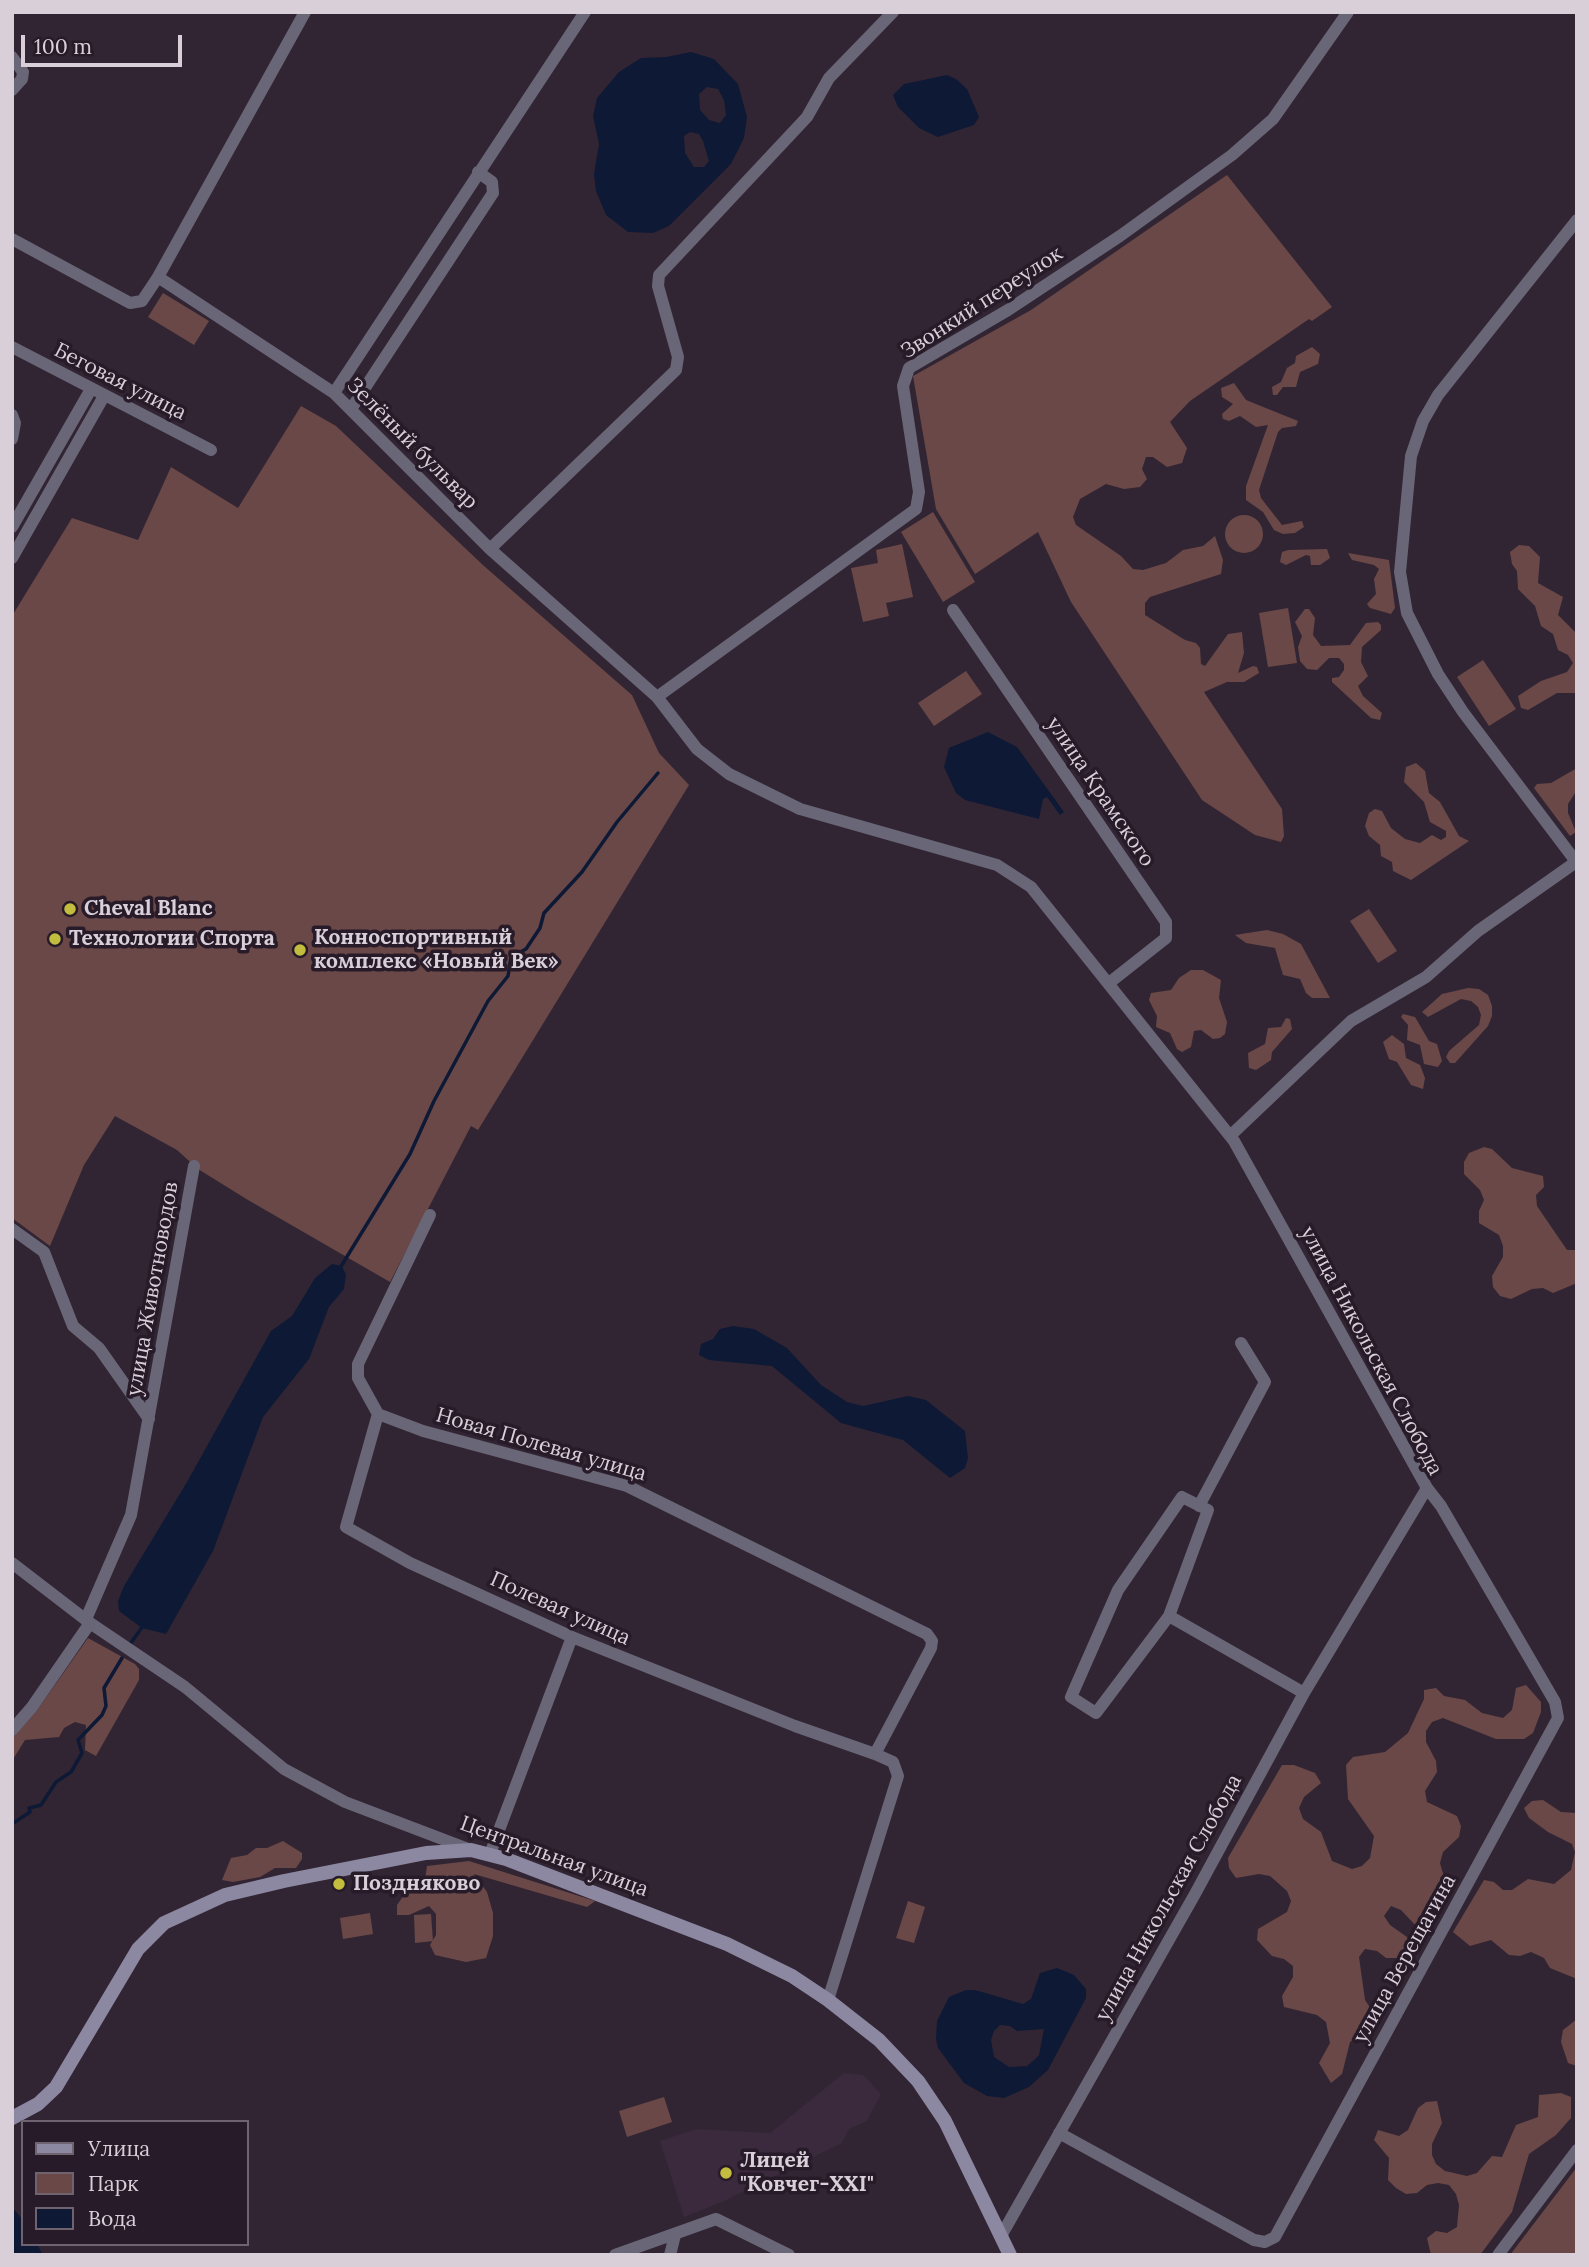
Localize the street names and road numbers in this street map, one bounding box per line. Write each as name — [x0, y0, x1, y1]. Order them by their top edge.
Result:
street label: Звонкий переулок — [897, 241, 1067, 365]
street label: Беговая улица — [50, 338, 190, 426]
street label: Зелёный бульвар — [341, 373, 483, 515]
street label: улица Крамского — [1041, 712, 1159, 872]
street label: улица Животноводов — [122, 1180, 184, 1398]
street label: улица Никольская Слобода — [1295, 1222, 1447, 1480]
street label: Новая Полевая улица — [433, 1403, 649, 1487]
street label: Полевая улица — [486, 1567, 634, 1651]
street label: улица Никольская Слобода — [1091, 1770, 1247, 2026]
street label: Центральная улица — [457, 1811, 651, 1903]
street label: улица Верещагина — [1348, 1870, 1462, 2048]

